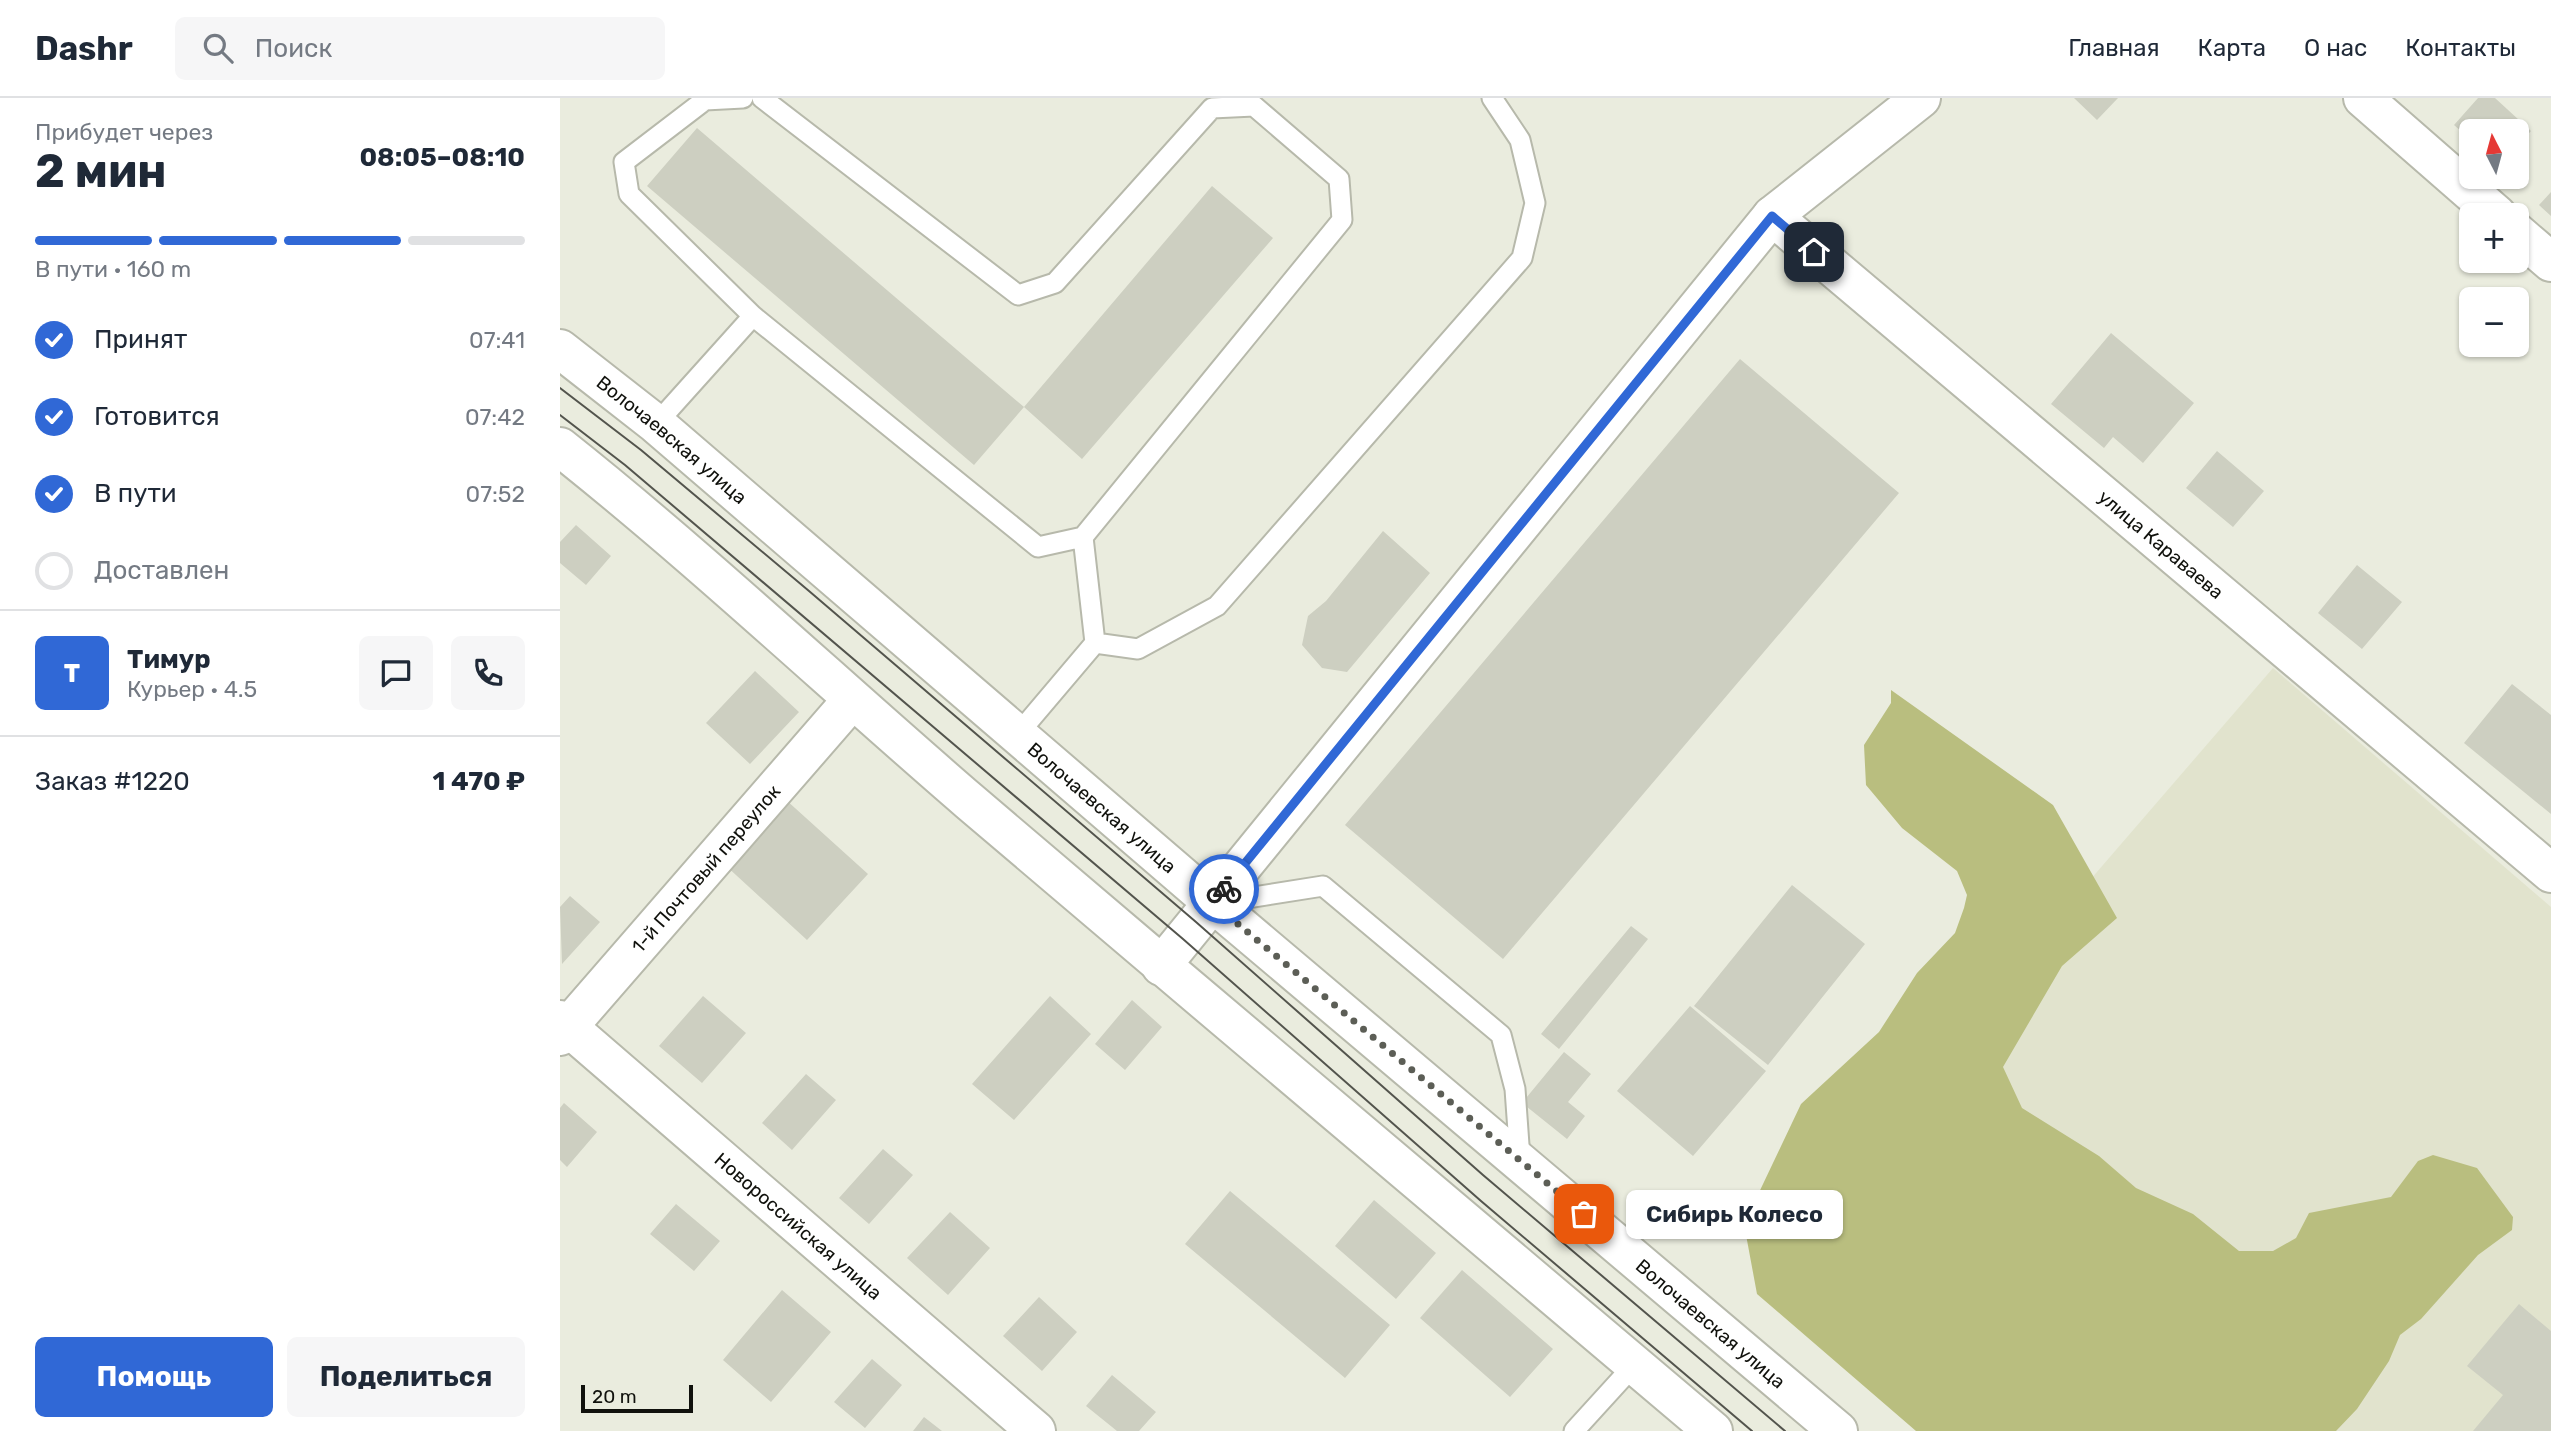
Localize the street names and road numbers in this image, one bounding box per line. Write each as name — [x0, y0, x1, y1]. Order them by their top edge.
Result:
street label: Волочаевская улица — [592, 371, 752, 509]
street label: улица Караваева — [2094, 485, 2228, 604]
street label: Волочаевская улица — [1023, 737, 1181, 878]
street label: 1-й Почтовый переулок — [626, 780, 785, 957]
street label: Новороссийская улица — [710, 1147, 887, 1304]
street label: Волочаевская улица — [1631, 1254, 1790, 1393]

